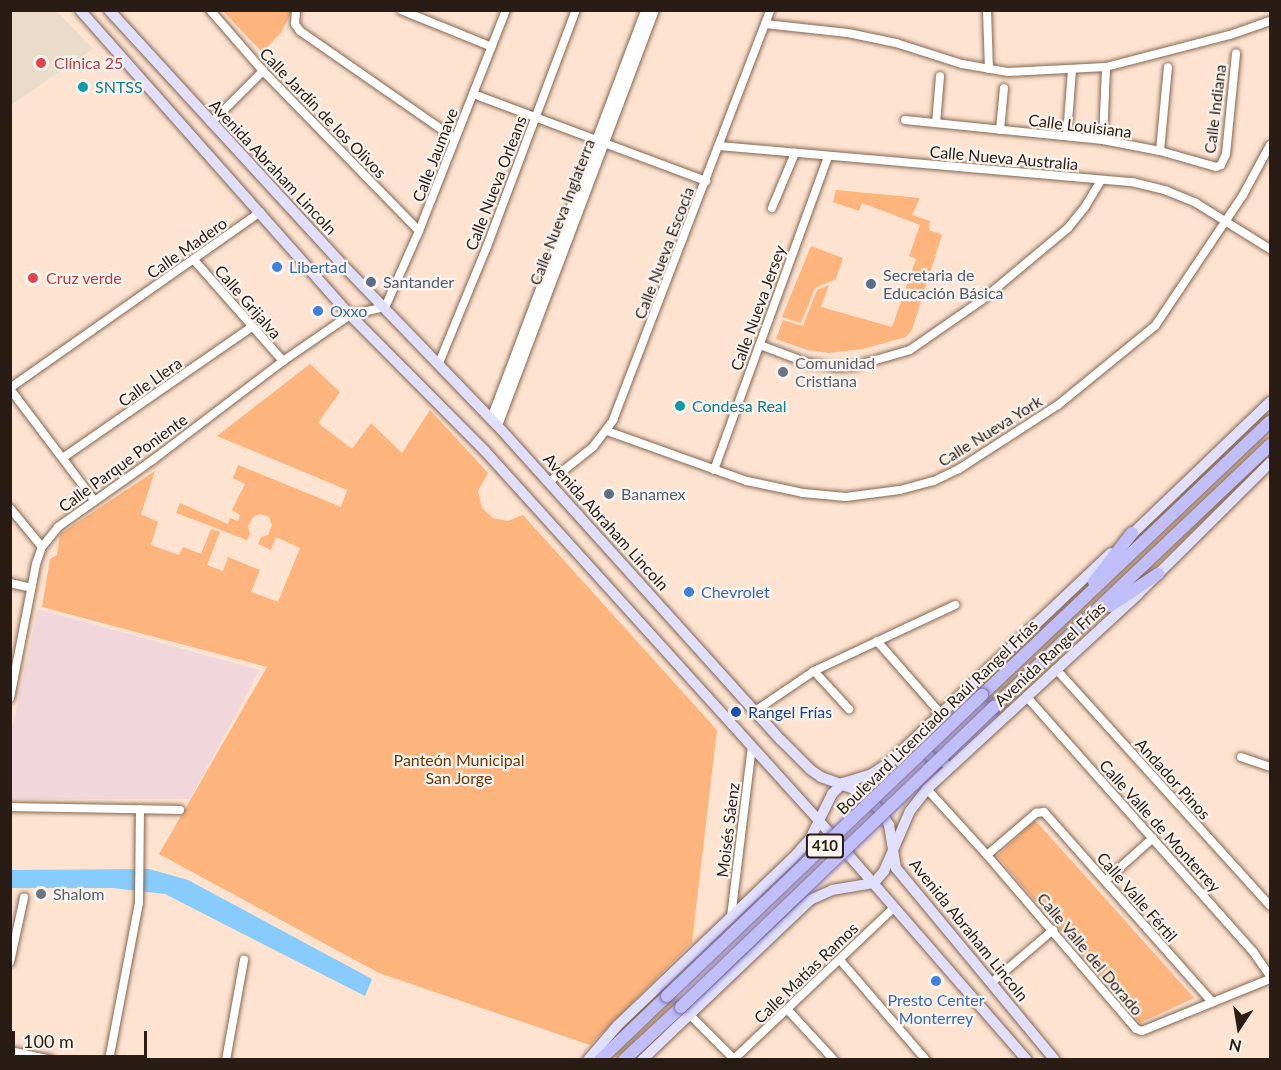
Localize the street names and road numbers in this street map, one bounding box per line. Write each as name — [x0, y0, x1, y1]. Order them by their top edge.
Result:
street label: Calle Jardín de los Olivos — [256, 44, 390, 182]
street label: Calle Indiana — [1200, 63, 1230, 155]
street label: Avenida Abraham Lincoln — [205, 95, 341, 239]
street label: Calle Jaumave — [408, 105, 462, 205]
street label: Calle Louisiana — [1027, 110, 1133, 142]
street label: Calle Nueva Orleans — [461, 113, 531, 253]
street label: Calle Nueva Inglaterra — [525, 136, 599, 288]
street label: Calle Nueva Australia — [929, 142, 1079, 174]
street label: Calle Nueva Escocia — [630, 184, 698, 322]
street label: Calle Madero — [143, 213, 231, 283]
street label: Calle Nueva Jersey — [726, 243, 790, 373]
street label: Calle Grijalva — [211, 261, 285, 343]
street label: Calle Llera — [115, 353, 185, 411]
street label: Calle Nueva York — [934, 391, 1046, 471]
street label: Calle Parque Poniente — [55, 410, 191, 516]
street label: Avenida Abraham Lincoln — [539, 449, 673, 595]
street label: Avenida Rangel Frías — [991, 598, 1109, 710]
street label: Boulevard Licenciado Raúl Rangel Frías — [832, 616, 1042, 818]
street label: Andador Pinos — [1131, 734, 1215, 824]
street label: Calle Valle de Monterrey — [1095, 756, 1225, 896]
street label: Moisés Sáenz — [713, 782, 743, 878]
road number: 410 — [806, 834, 844, 858]
street label: Calle Valle Fértil — [1093, 848, 1181, 946]
street label: Avenida Abraham Lincoln — [905, 855, 1033, 1005]
street label: Calle Valle del Dorado — [1033, 889, 1147, 1019]
street label: Calle Matías Ramos — [750, 918, 862, 1028]

